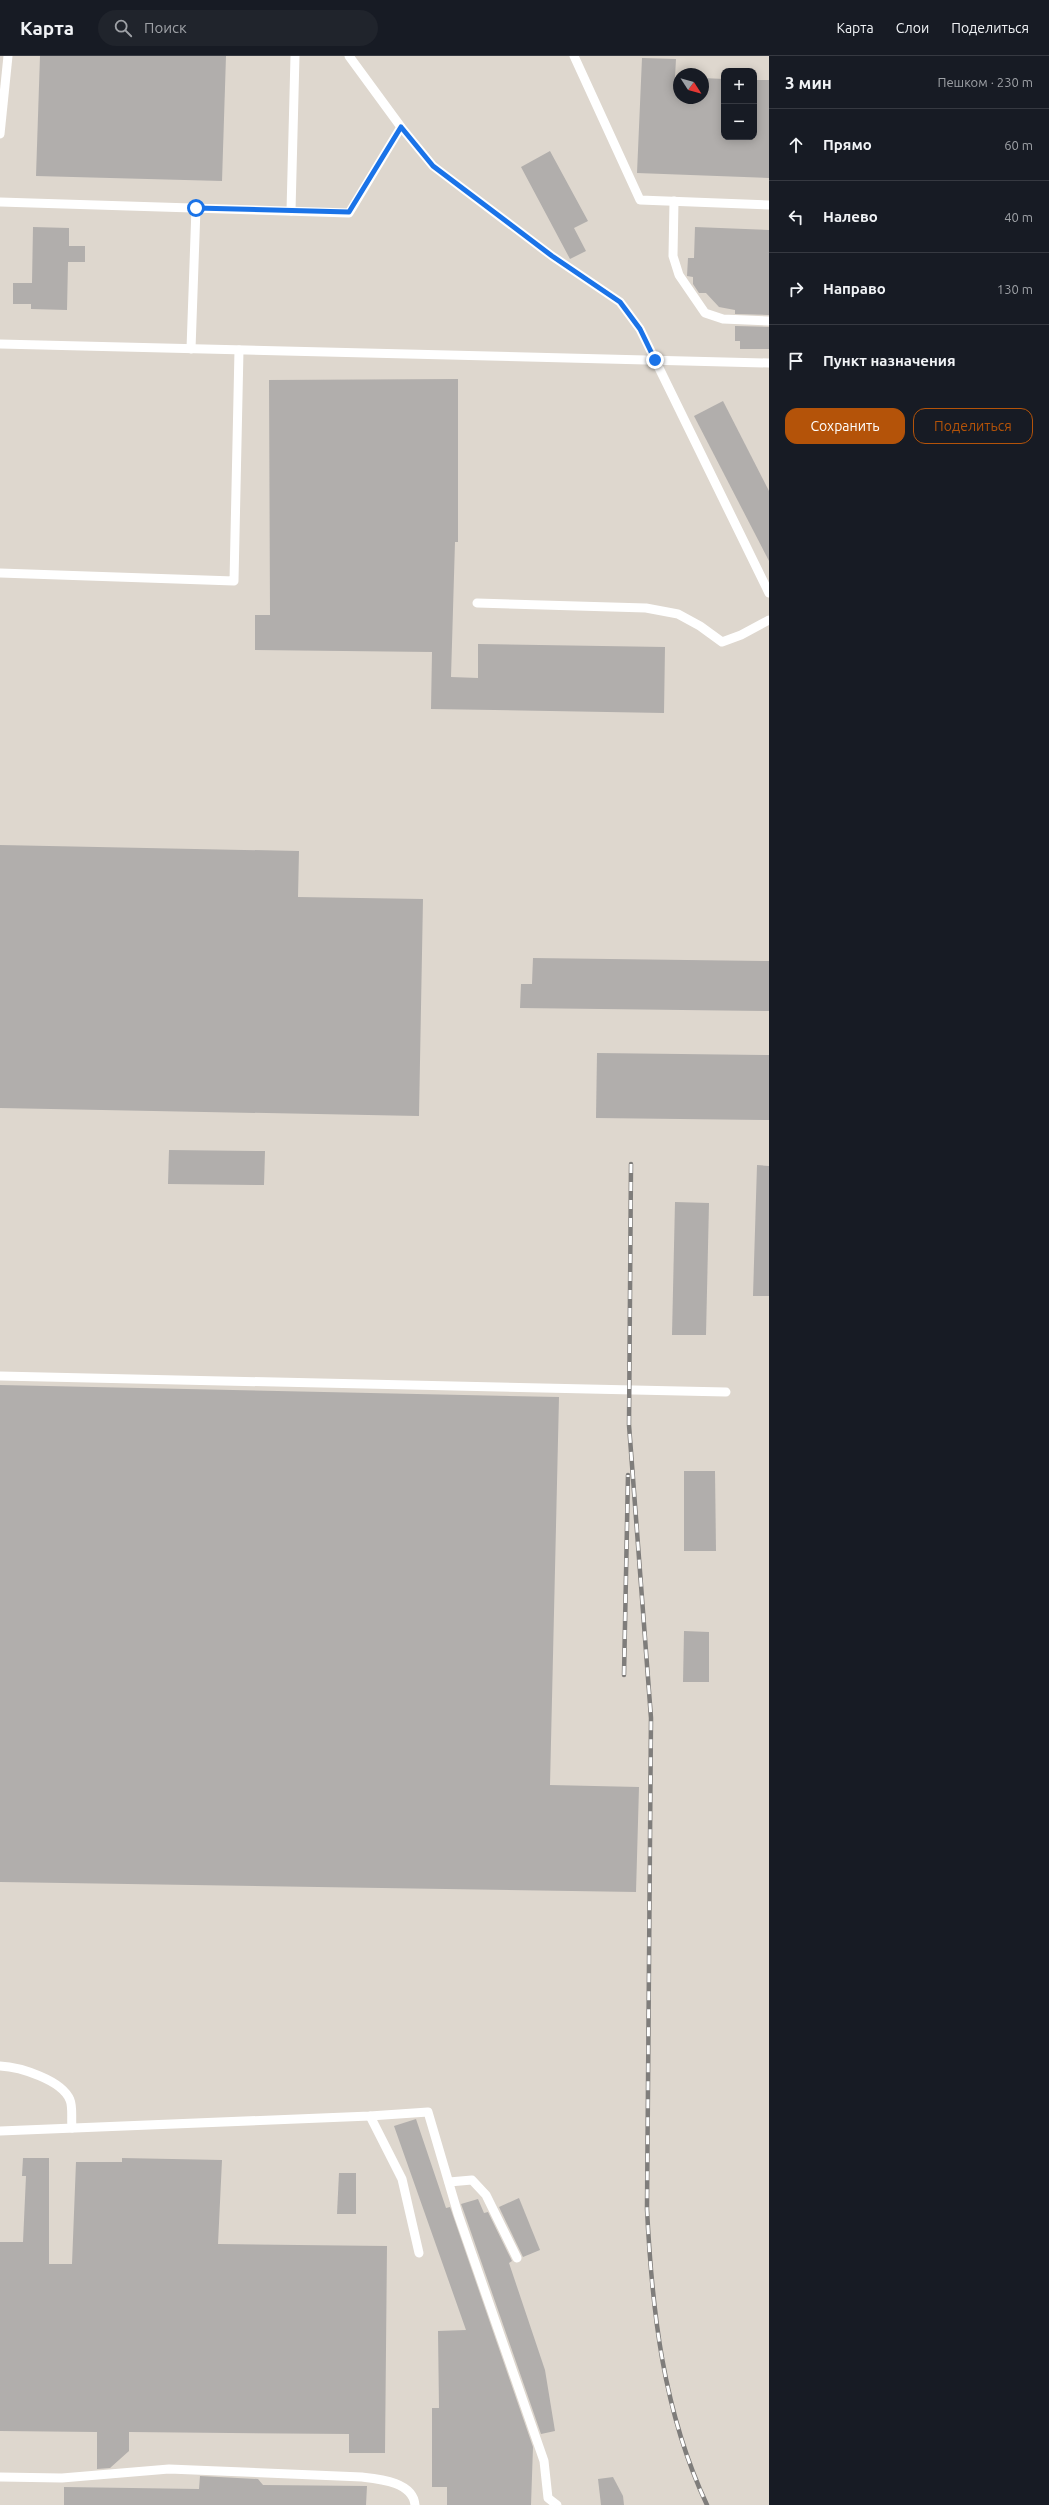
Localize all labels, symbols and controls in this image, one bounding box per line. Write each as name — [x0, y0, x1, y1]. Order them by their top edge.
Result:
search box — [98, 10, 378, 46]
text: Карта — [20, 17, 74, 39]
icon: search — [112, 17, 134, 39]
text: Поиск — [144, 19, 187, 36]
text: Карта — [836, 20, 874, 36]
text: Слои — [896, 20, 929, 36]
text: Поделиться — [951, 20, 1029, 36]
north arrow — [673, 68, 709, 104]
map controls — [721, 68, 757, 140]
button: + — [721, 68, 757, 104]
text: 3 мин — [785, 73, 832, 92]
text: Пешком · 230 m — [937, 75, 1033, 89]
button: − — [721, 104, 757, 140]
icon: ahead — [785, 134, 807, 156]
text: Прямо — [823, 136, 872, 153]
text: 60 m — [1004, 138, 1033, 152]
route start — [187, 199, 205, 217]
icon: left — [785, 206, 807, 228]
text: Налево — [823, 208, 878, 225]
text: 40 m — [1004, 210, 1033, 224]
icon: right — [785, 278, 807, 300]
text: Направо — [823, 280, 886, 297]
text: 130 m — [997, 282, 1033, 296]
icon: arrive — [785, 350, 807, 372]
route end — [646, 351, 664, 369]
text: Пункт назначения — [823, 352, 956, 369]
button: Сохранить — [785, 408, 905, 444]
button: Поделиться — [913, 408, 1033, 444]

